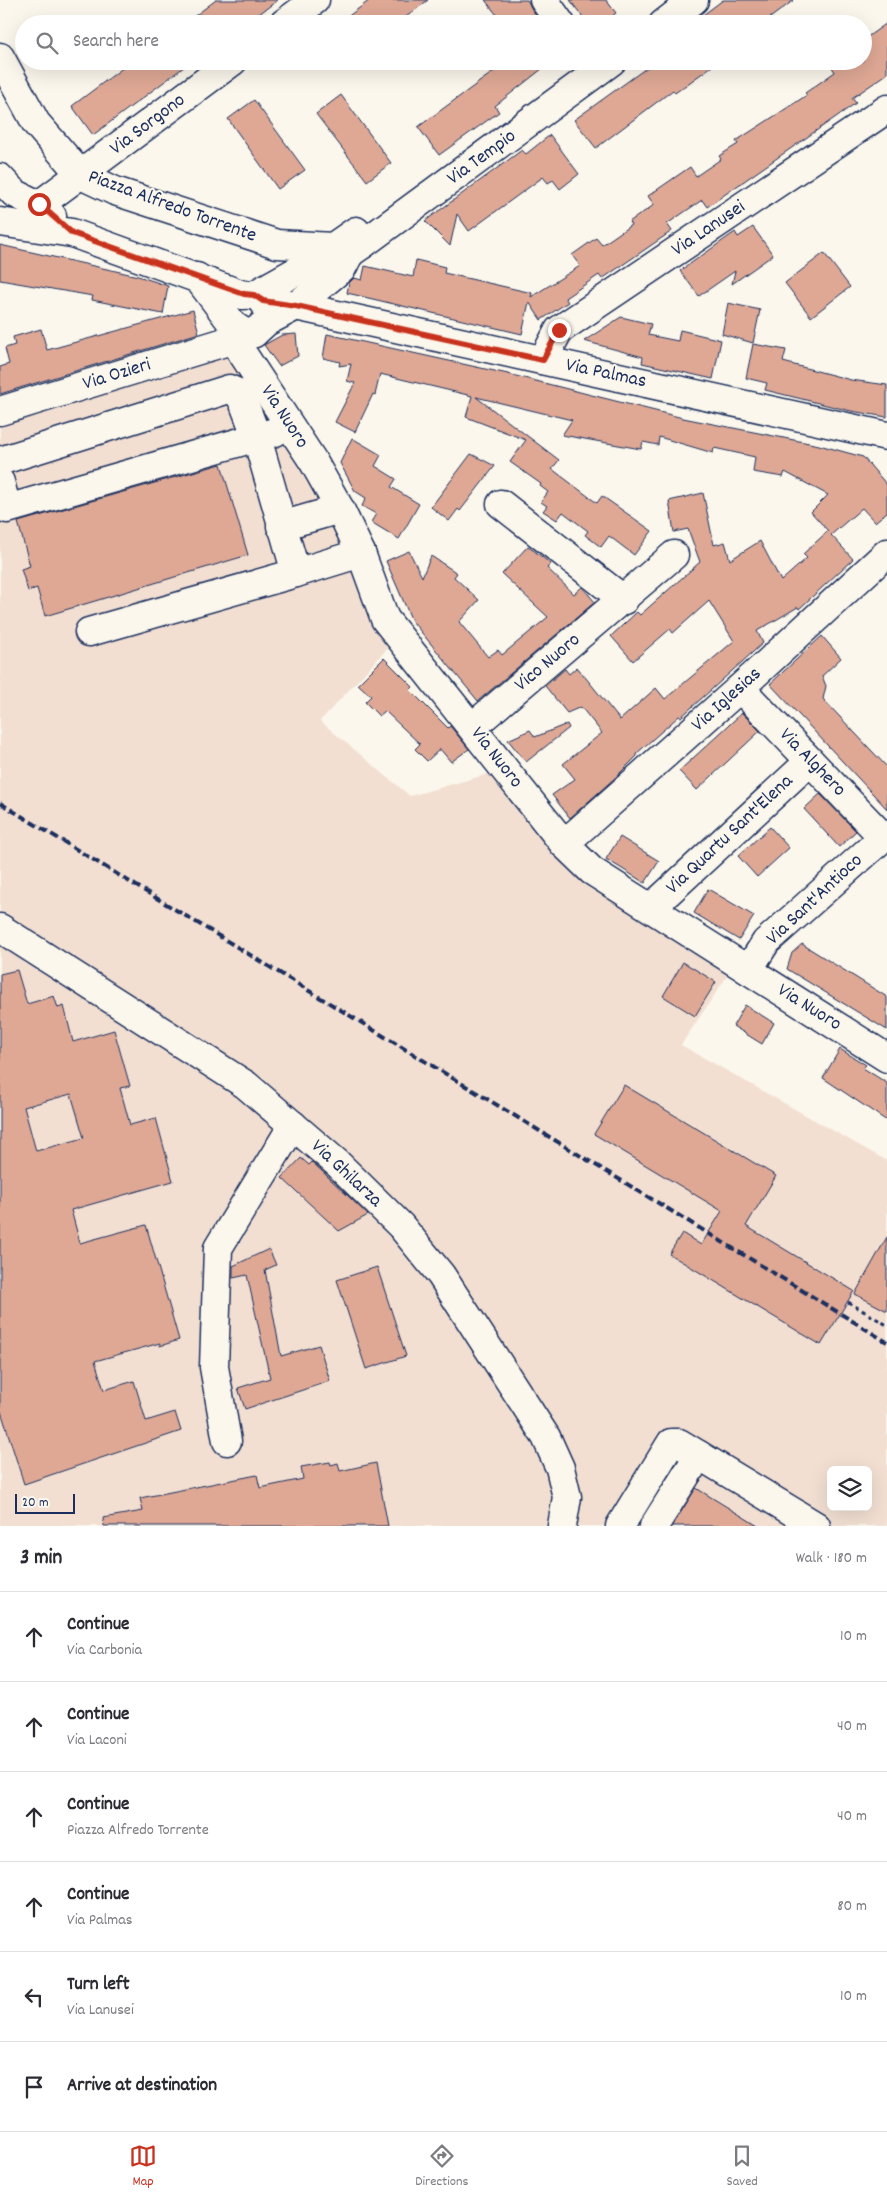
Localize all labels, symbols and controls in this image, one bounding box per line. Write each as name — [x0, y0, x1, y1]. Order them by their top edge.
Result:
search box — [15, 15, 872, 70]
icon: search — [33, 29, 61, 57]
text: Search here — [73, 29, 159, 56]
street label: Via Sorgono — [104, 87, 192, 163]
street label: Via Tempio — [442, 123, 522, 193]
street label: Piazza Alfredo Torrente — [84, 164, 260, 251]
route start — [28, 193, 51, 216]
street label: Via Lanusei — [667, 194, 752, 264]
route end — [548, 319, 571, 342]
street label: Via Ozieri — [79, 351, 155, 399]
street label: Via Palmas — [563, 352, 649, 396]
street label: Via Nuoro — [253, 380, 315, 454]
street label: Vico Nuoro — [509, 627, 587, 699]
street label: Via Iglesias — [686, 661, 768, 739]
street label: Via Nuoro — [463, 721, 529, 795]
street label: Via Alghero — [772, 722, 852, 804]
street label: Via Quartu Sant'Elena — [660, 768, 800, 901]
street label: Via Sant'Antioco — [760, 848, 870, 952]
street label: Via Nuoro — [771, 977, 847, 1039]
street label: Via Ghilarza — [304, 1134, 388, 1215]
map controls — [827, 1466, 872, 1511]
button: layers — [827, 1466, 872, 1511]
scale bar — [15, 1491, 75, 1514]
text: 20 m — [22, 1493, 49, 1513]
text: 3 min — [20, 1544, 62, 1574]
text: Walk · 180 m — [796, 1547, 867, 1570]
text: Continue — [67, 1612, 129, 1639]
icon: ahead — [20, 1623, 48, 1651]
text: 10 m — [840, 1625, 867, 1648]
text: Via Carbonia — [67, 1639, 142, 1662]
text: Continue — [67, 1702, 129, 1729]
icon: ahead — [20, 1713, 48, 1741]
text: 40 m — [837, 1715, 867, 1738]
text: Via Laconi — [67, 1729, 127, 1752]
text: Continue — [67, 1792, 129, 1819]
icon: ahead — [20, 1803, 48, 1831]
text: 40 m — [837, 1805, 867, 1828]
text: Piazza Alfredo Torrente — [67, 1819, 209, 1842]
text: Continue — [67, 1882, 129, 1909]
icon: ahead — [20, 1893, 48, 1921]
text: 80 m — [837, 1895, 867, 1918]
text: Via Palmas — [67, 1909, 133, 1932]
text: Turn left — [67, 1972, 130, 1999]
icon: left — [20, 1983, 48, 2011]
text: 10 m — [840, 1985, 867, 2008]
text: Via Lanusei — [67, 1999, 134, 2022]
icon: arrive — [20, 2073, 48, 2101]
text: Arrive at destination — [67, 2073, 217, 2100]
tab: Map — [129, 2142, 157, 2192]
tab: Directions — [415, 2142, 468, 2192]
tab: Saved — [727, 2142, 758, 2192]

